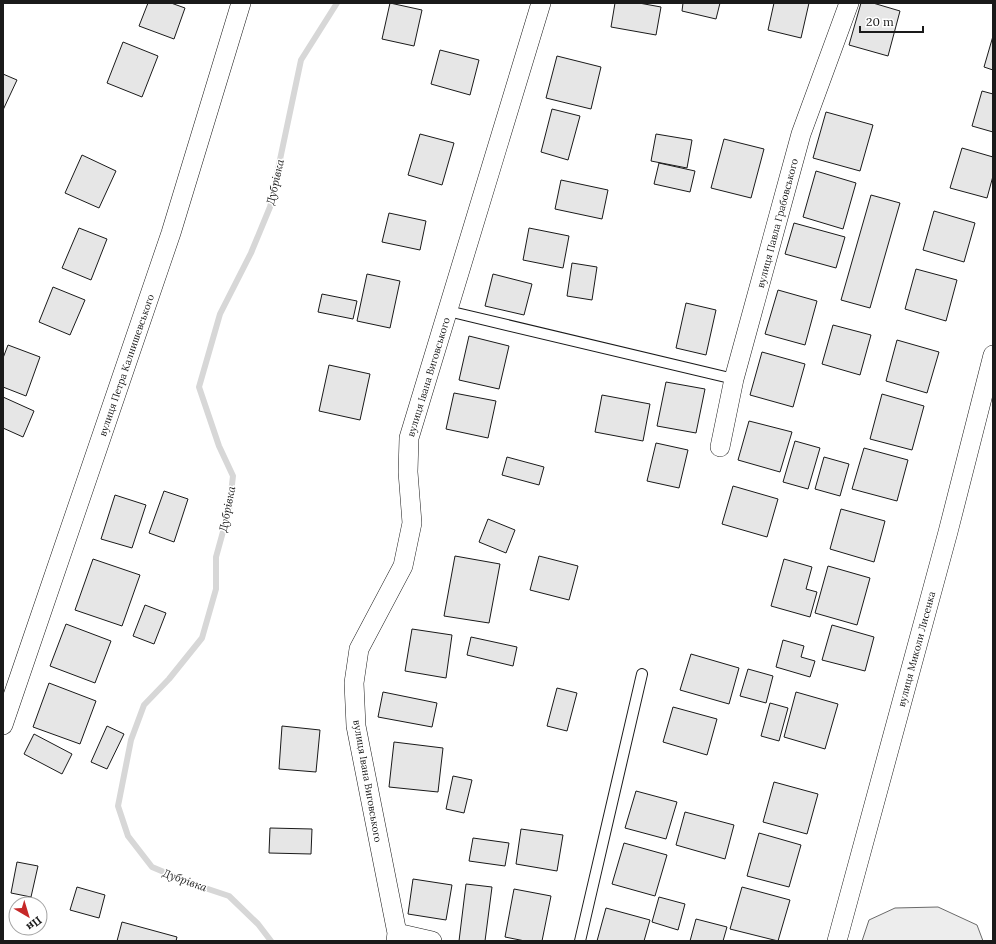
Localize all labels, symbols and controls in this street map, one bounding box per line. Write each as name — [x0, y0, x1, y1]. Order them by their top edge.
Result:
scale bar — [860, 8, 923, 34]
text: 20 m — [866, 14, 894, 29]
water label: Дубрівка — [263, 157, 287, 207]
street label: вулиця Павла Грабовського — [754, 157, 801, 289]
street label: вулиця Петра Калнишевського — [96, 292, 157, 438]
street label: вулиця Івана Виговського — [404, 316, 453, 438]
water label: Дубрівка — [216, 484, 238, 534]
street label: вулиця Миколи Лисенка — [895, 590, 938, 708]
street label: вулиця Івана Виговського — [350, 719, 385, 844]
water label: Дубрівка — [160, 865, 210, 895]
north arrow — [8, 896, 48, 936]
text: Пн — [24, 913, 45, 934]

